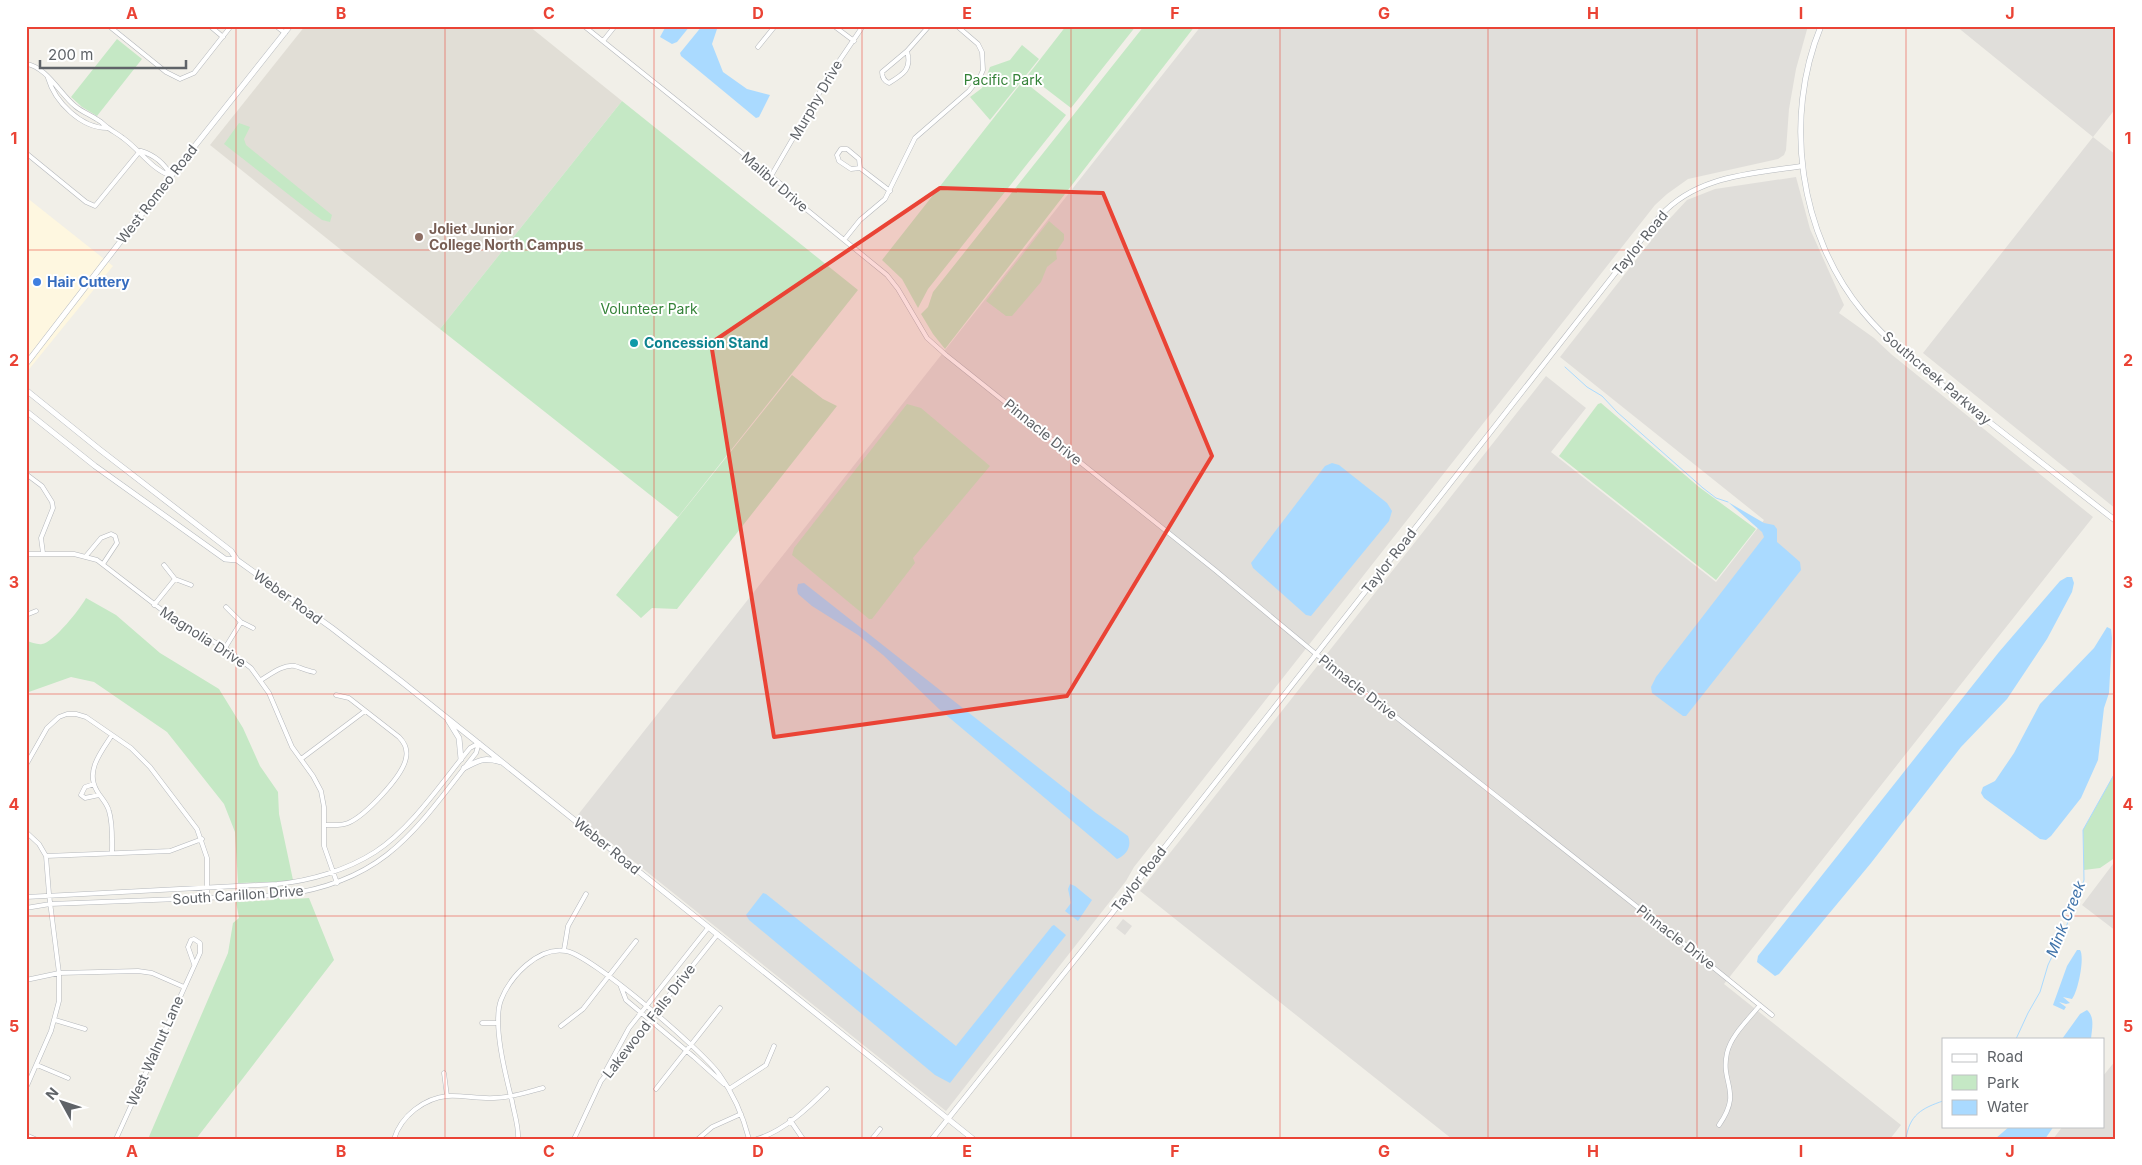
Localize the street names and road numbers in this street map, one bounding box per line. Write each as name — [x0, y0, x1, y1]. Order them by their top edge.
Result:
street label: Murphy Drive — [786, 57, 845, 143]
street label: West Romeo Road — [113, 141, 201, 247]
street label: Malibu Drive — [738, 148, 812, 215]
street label: Taylor Road — [1608, 207, 1671, 278]
street label: Southcreek Parkway — [1880, 327, 1995, 428]
street label: Pinnacle Drive — [1001, 395, 1086, 468]
street label: Taylor Road — [1358, 525, 1419, 597]
street label: Weber Road — [251, 566, 326, 627]
street label: Magnolia Drive — [157, 602, 249, 671]
street label: Pinnacle Drive — [1316, 651, 1401, 723]
street label: Weber Road — [571, 814, 644, 878]
street label: Taylor Road — [1108, 843, 1169, 915]
street label: South Carillon Drive — [172, 881, 304, 908]
street label: Pinnacle Drive — [1634, 901, 1719, 973]
street label: Lakewood Falls Drive — [599, 960, 698, 1081]
street label: West Walnut Lane — [123, 993, 186, 1109]

